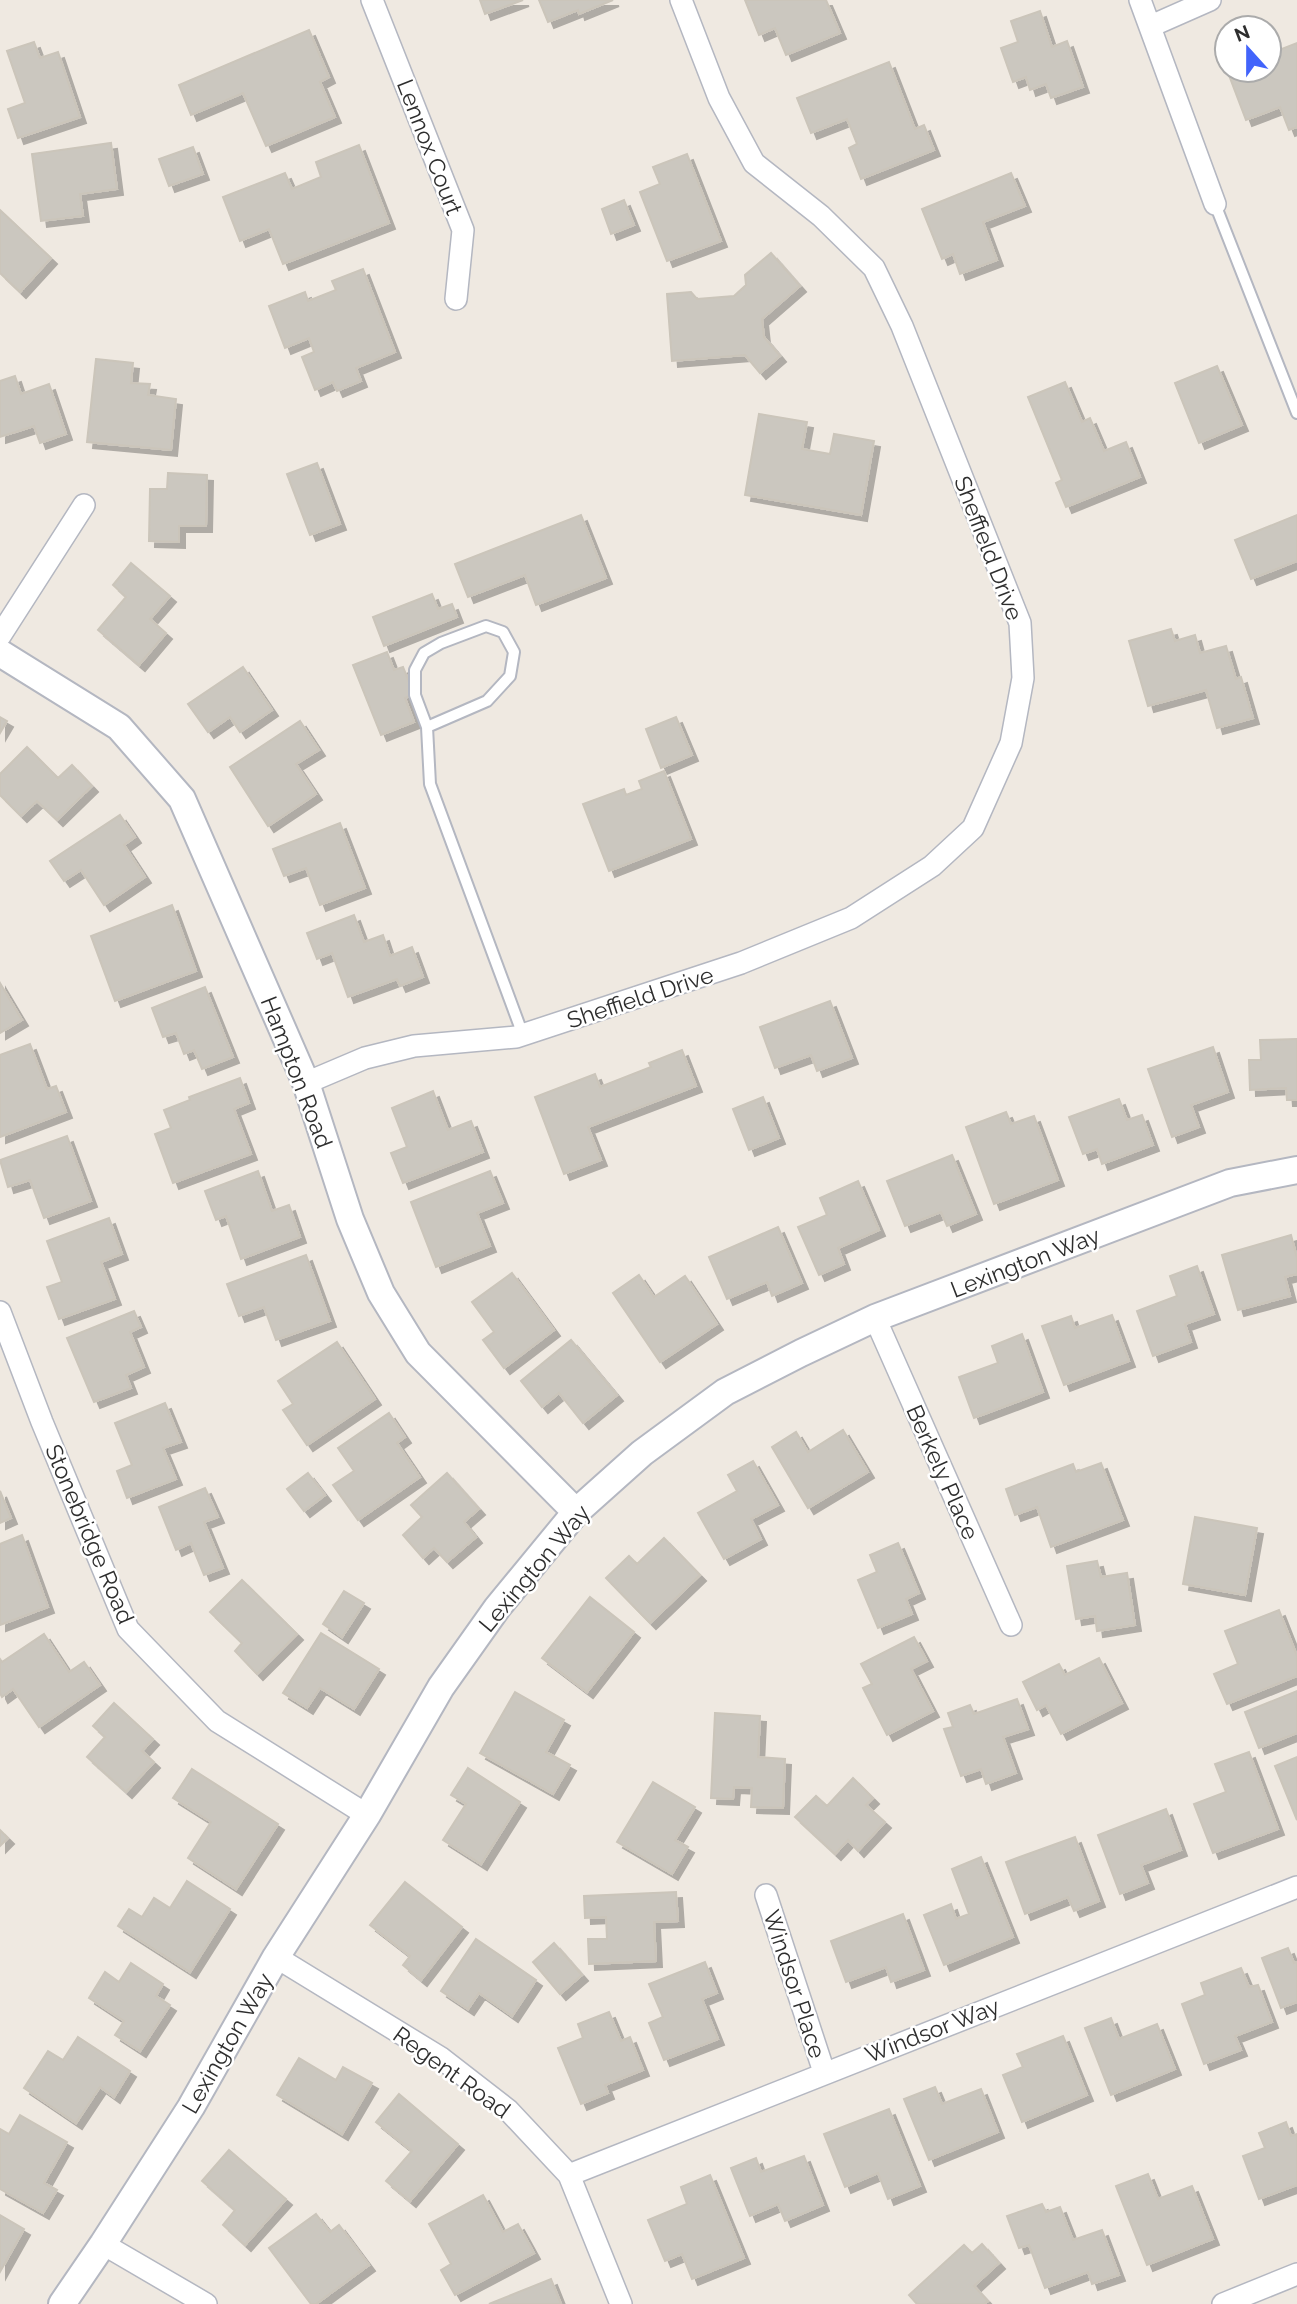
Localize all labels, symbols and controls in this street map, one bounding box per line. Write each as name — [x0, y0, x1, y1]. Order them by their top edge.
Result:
north arrow — [1213, 14, 1283, 84]
text: N — [1231, 20, 1253, 46]
street label: Lennox Court — [392, 75, 468, 219]
street label: Sheffield Drive — [949, 472, 1029, 624]
street label: Sheffield Drive — [563, 961, 717, 1033]
street label: Hampton Road — [256, 992, 338, 1152]
street label: Lexington Way — [947, 1221, 1103, 1303]
street label: Berkely Place — [901, 1400, 985, 1544]
street label: Stonebridge Road — [40, 1440, 140, 1628]
street label: Lexington Way — [473, 1499, 595, 1637]
street label: Windsor Place — [758, 1907, 832, 2061]
street label: Lexington Way — [176, 1968, 278, 2118]
street label: Windsor Way — [861, 1992, 1003, 2068]
street label: Regent Road — [388, 2021, 516, 2123]

